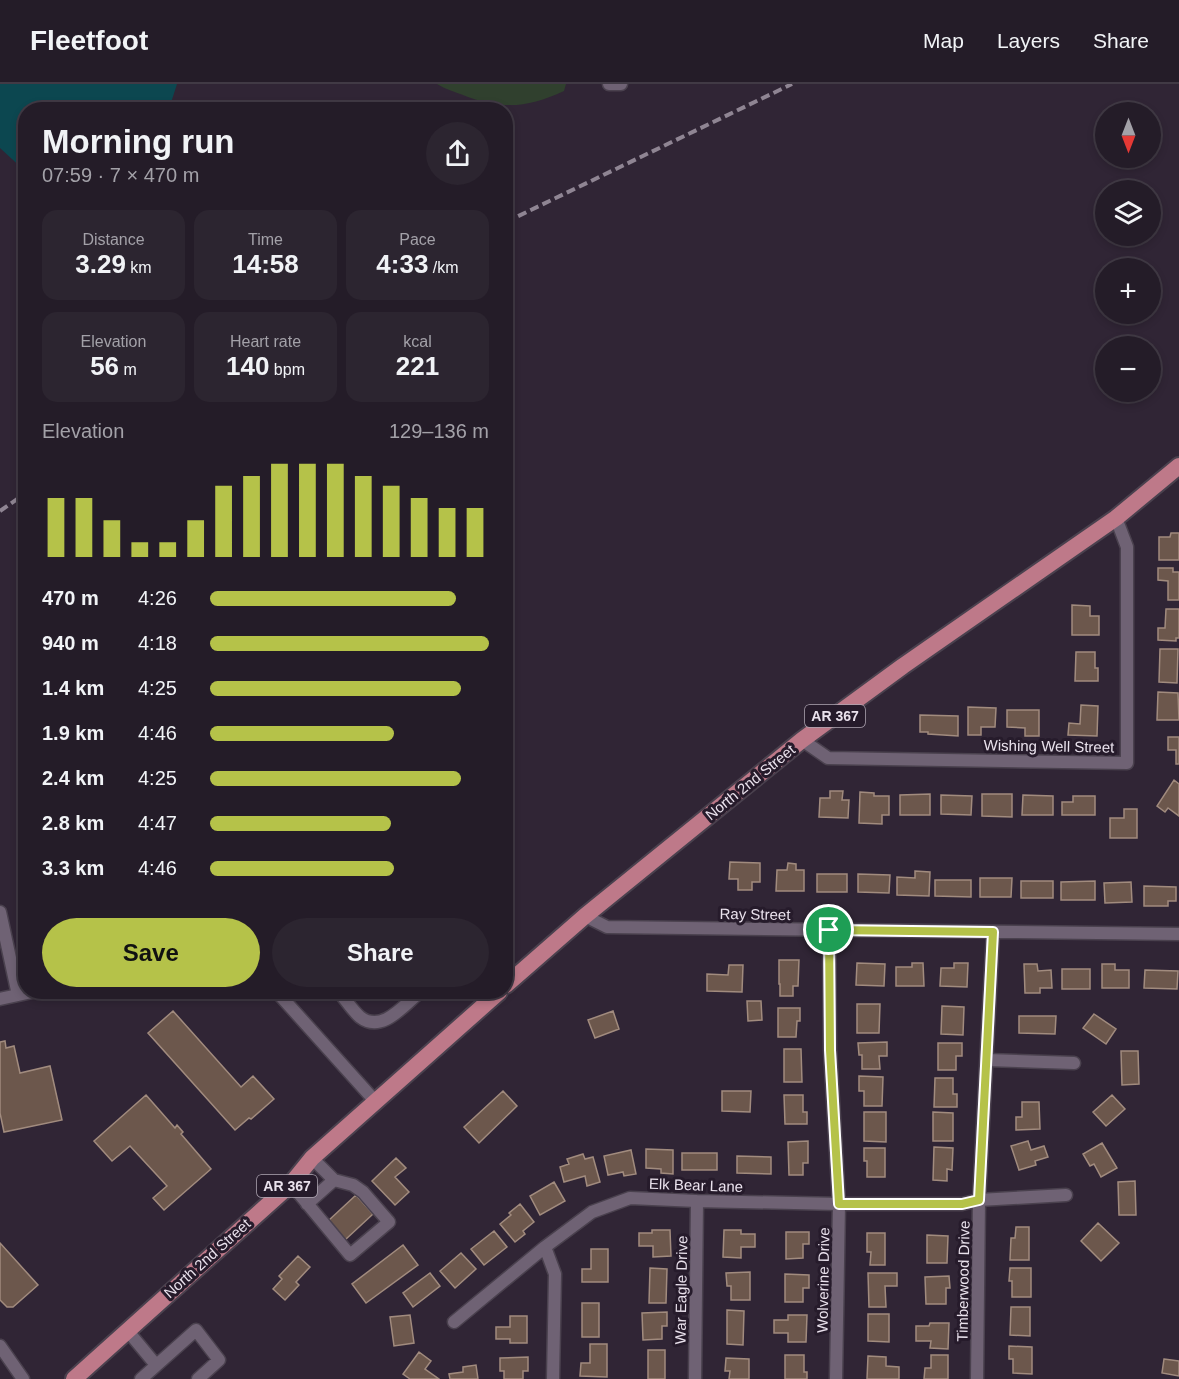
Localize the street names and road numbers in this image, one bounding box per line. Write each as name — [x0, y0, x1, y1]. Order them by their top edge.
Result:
road number: AR 367 — [805, 705, 865, 727]
street label: Wishing Well Street — [984, 736, 1115, 756]
street label: North 2nd Street — [702, 740, 799, 823]
street label: Ray Street — [719, 905, 791, 923]
road number: AR 367 — [257, 1175, 317, 1197]
street label: Elk Bear Lane — [649, 1175, 743, 1195]
street label: North 2nd Street — [160, 1214, 254, 1301]
street label: Timberwood Drive — [953, 1220, 973, 1342]
street label: Wolverine Drive — [814, 1227, 832, 1333]
street label: War Eagle Drive — [672, 1236, 690, 1344]

